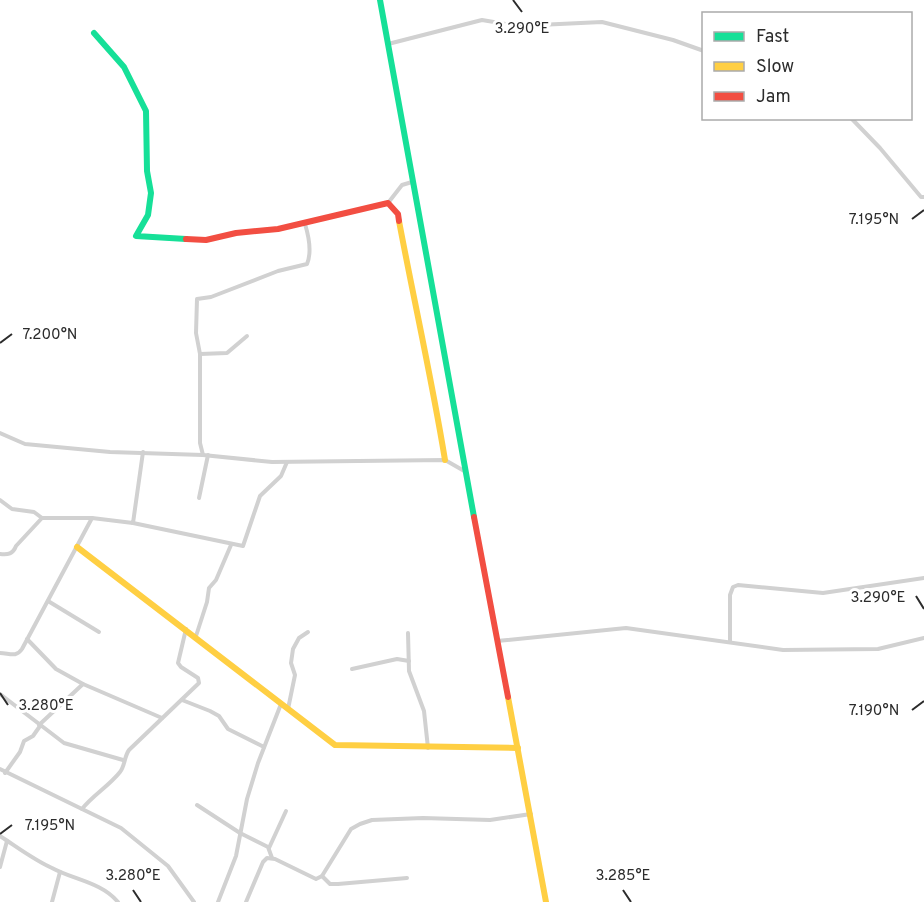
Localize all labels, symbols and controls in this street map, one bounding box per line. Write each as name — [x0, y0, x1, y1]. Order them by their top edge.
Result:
legend — [702, 12, 912, 120]
text: 3.290°E — [494, 20, 550, 39]
text: Fast — [756, 26, 789, 49]
text: Slow — [756, 56, 794, 79]
text: Jam — [756, 86, 791, 109]
text: 7.195°N — [849, 211, 899, 230]
text: 7.200°N — [23, 326, 77, 345]
text: 3.290°E — [850, 589, 906, 608]
text: 3.280°E — [18, 697, 74, 716]
text: 7.190°N — [849, 702, 899, 721]
text: 7.195°N — [25, 817, 75, 836]
text: 3.280°E — [105, 867, 161, 886]
text: 3.285°E — [595, 867, 651, 886]

